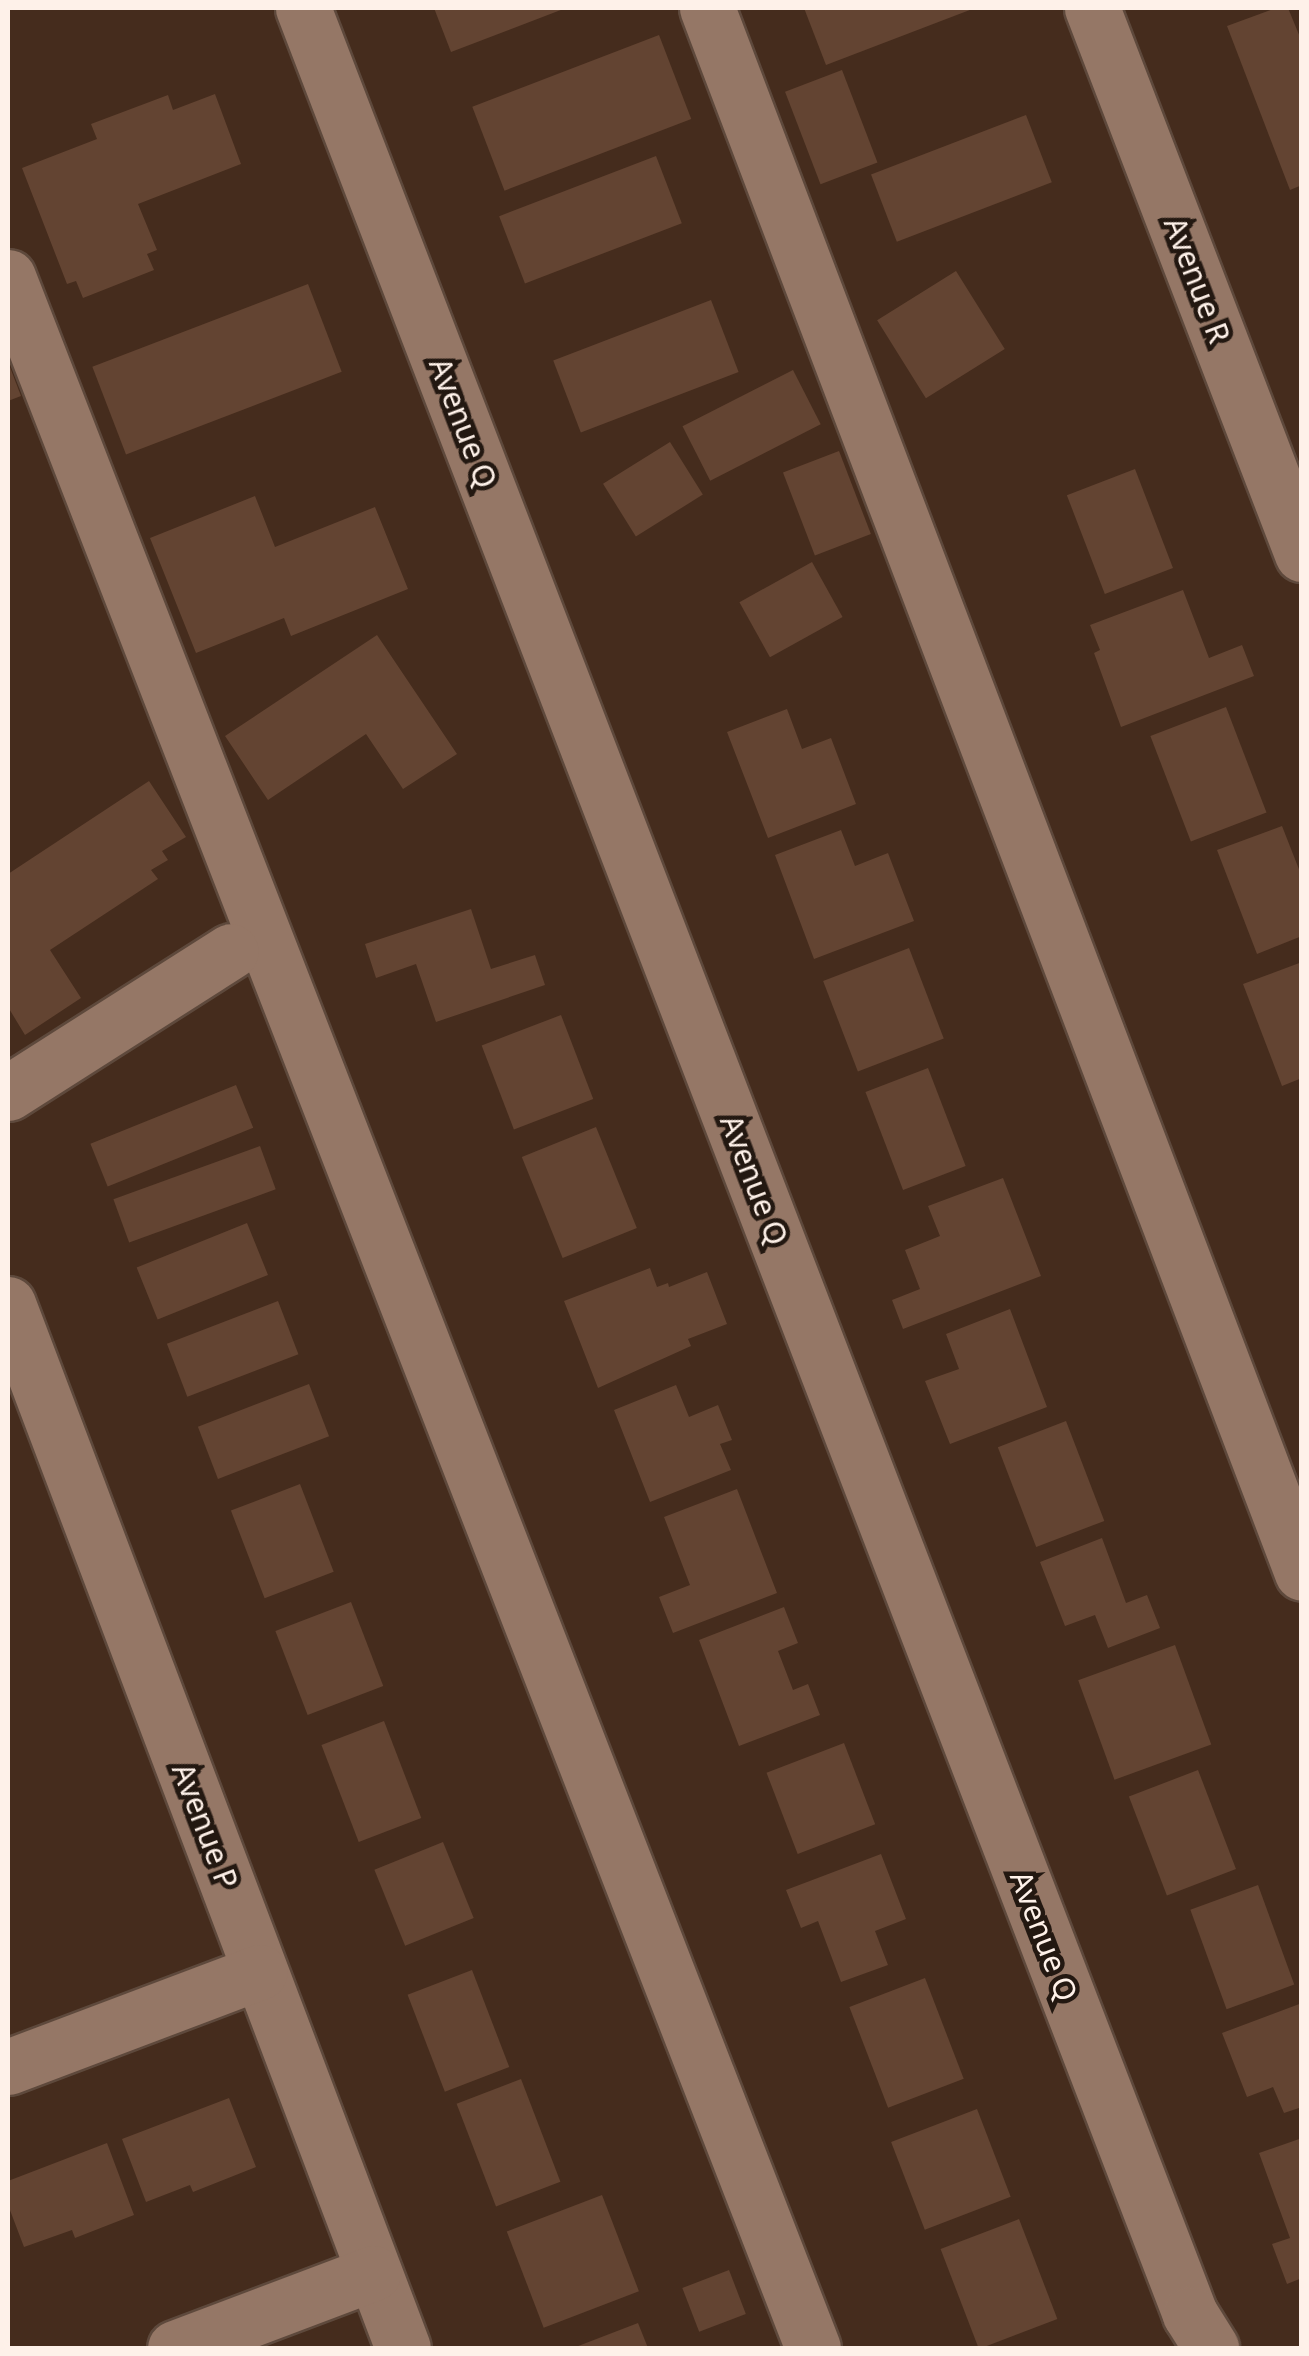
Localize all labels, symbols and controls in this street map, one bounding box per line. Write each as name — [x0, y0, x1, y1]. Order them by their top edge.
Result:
street label: Avenue R — [1157, 212, 1237, 348]
street label: Avenue Q — [422, 353, 504, 493]
street label: Avenue Q — [713, 1110, 795, 1250]
street label: Avenue P — [165, 1758, 245, 1894]
street label: Avenue Q — [1003, 1866, 1085, 2006]

